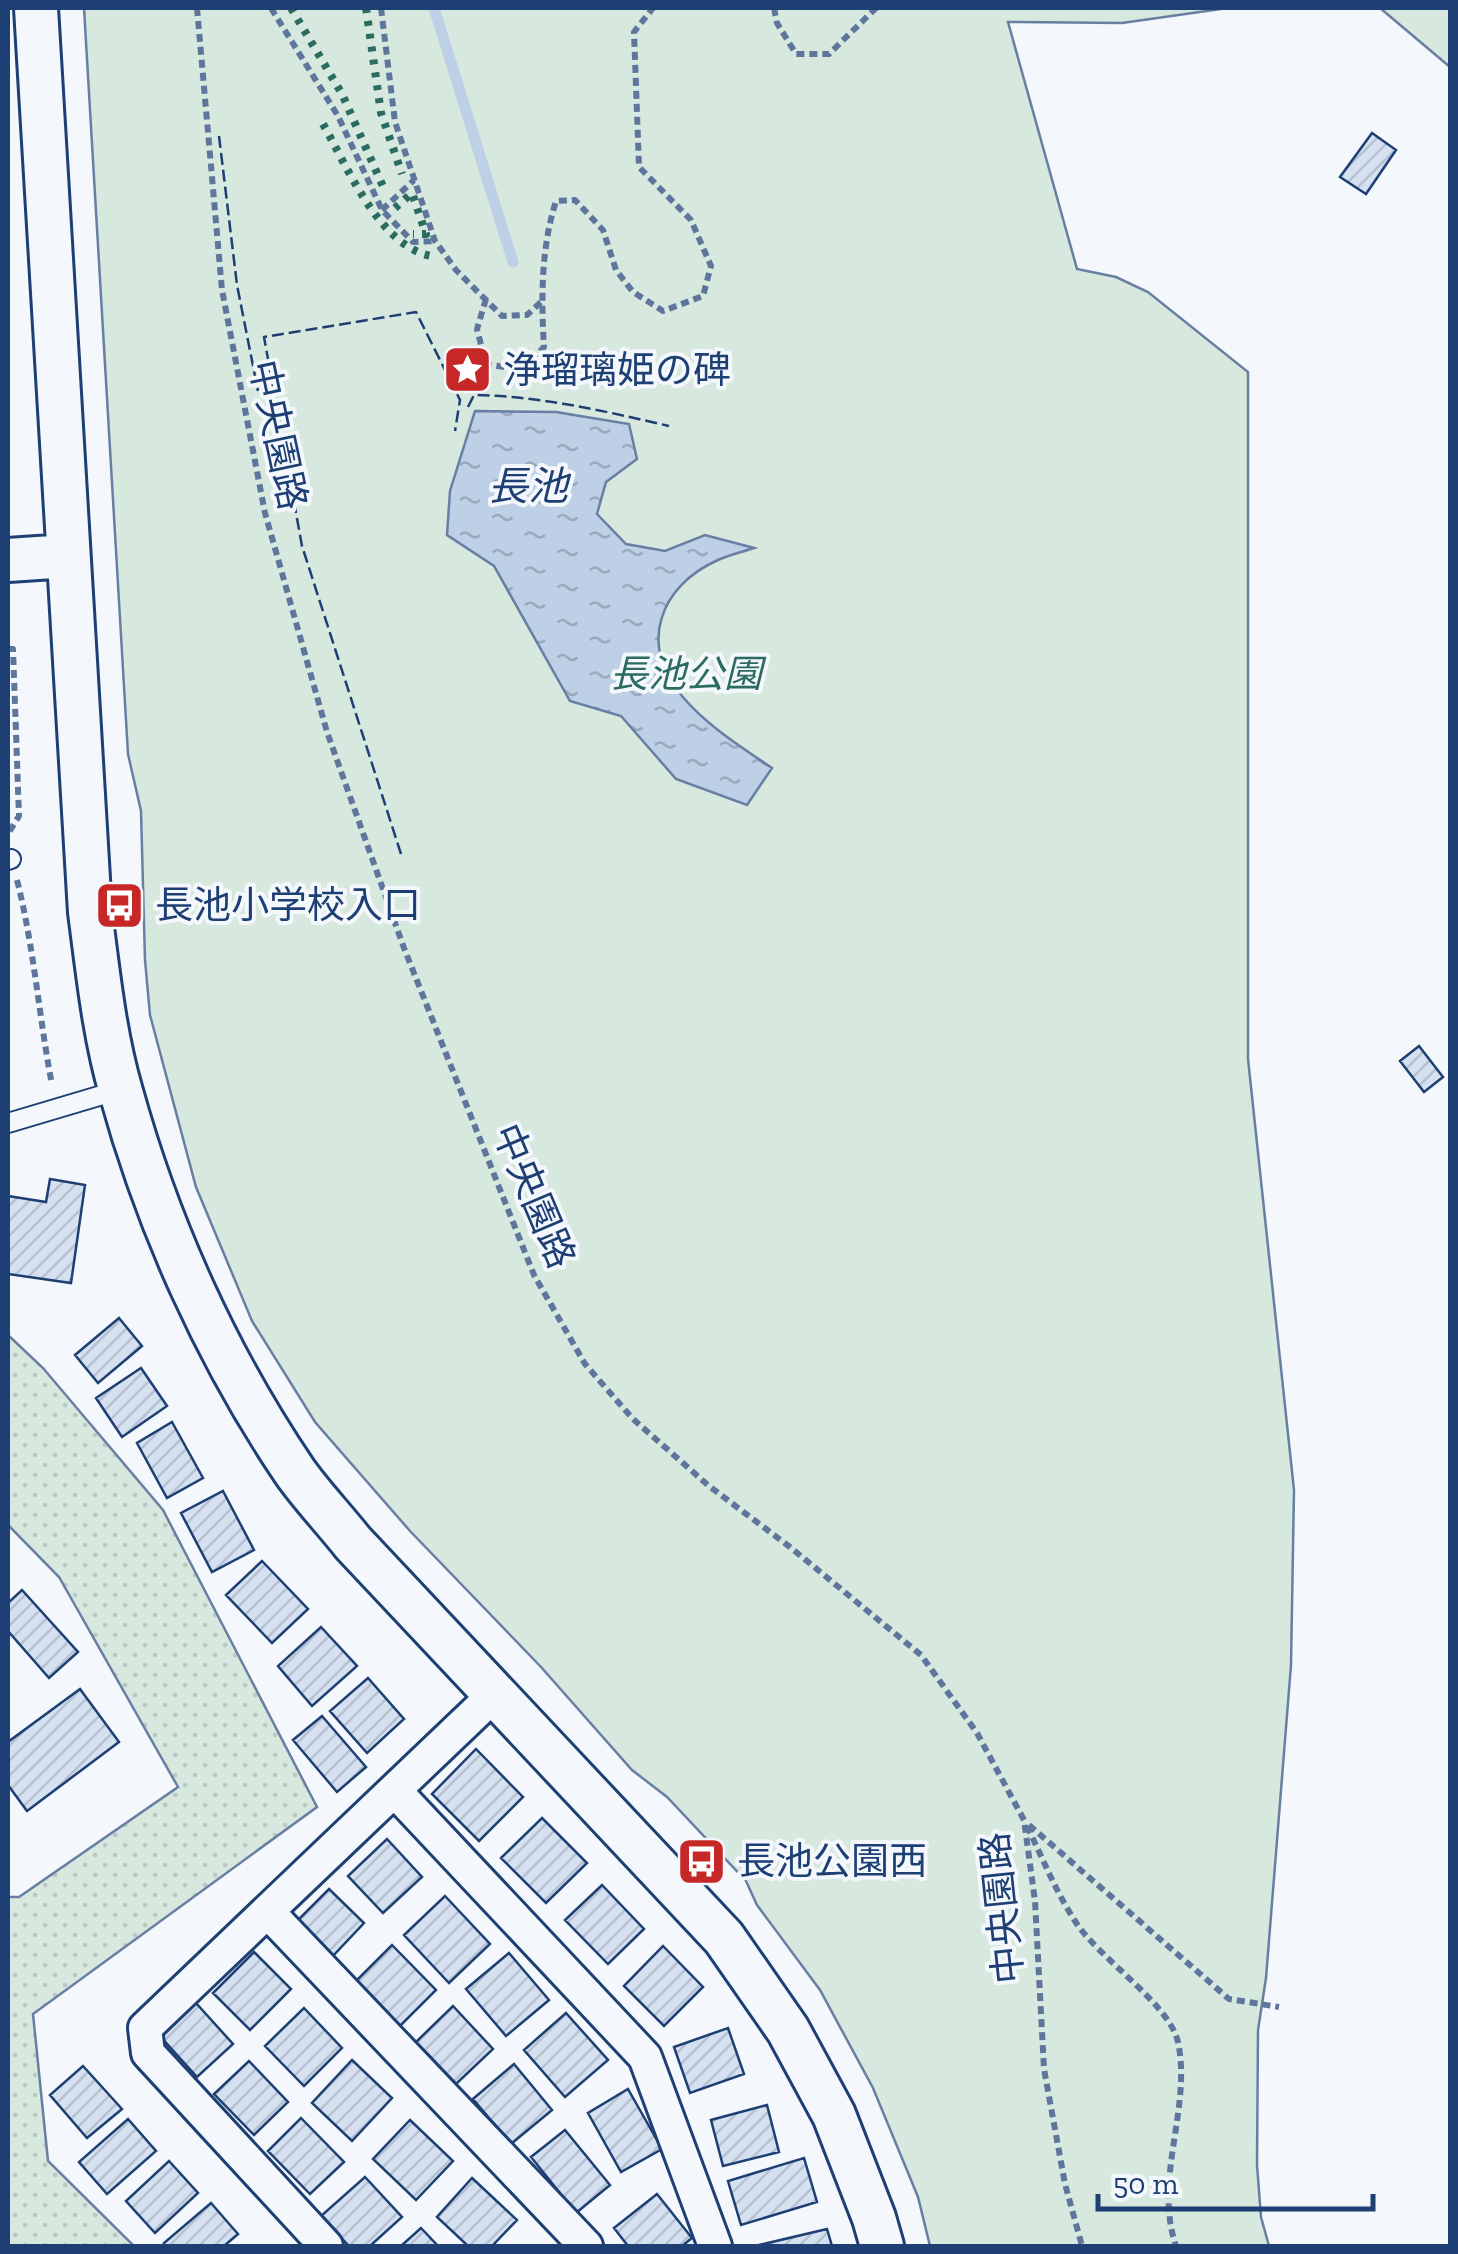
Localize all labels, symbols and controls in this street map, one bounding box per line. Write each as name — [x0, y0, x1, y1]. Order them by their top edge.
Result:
place icon: 浄瑠璃姫の碑 — [442, 344, 494, 396]
place label: 浄瑠璃姫の碑 — [503, 347, 731, 393]
street label: 中央園路 — [240, 356, 316, 514]
water label: 長池 — [488, 462, 572, 510]
park label: 長池公園 — [610, 651, 767, 697]
bus stop icon: 長池小学校入口 — [94, 879, 146, 931]
place label: 長池小学校入口 — [155, 882, 421, 928]
street label: 中央園路 — [483, 1117, 585, 1275]
street label: 中央園路 — [971, 1830, 1033, 1986]
bus stop icon: 長池公園西 — [676, 1835, 728, 1887]
place label: 長池公園西 — [737, 1838, 927, 1884]
scale bar — [1098, 2149, 1373, 2211]
text: 50 m — [1113, 2166, 1178, 2202]

